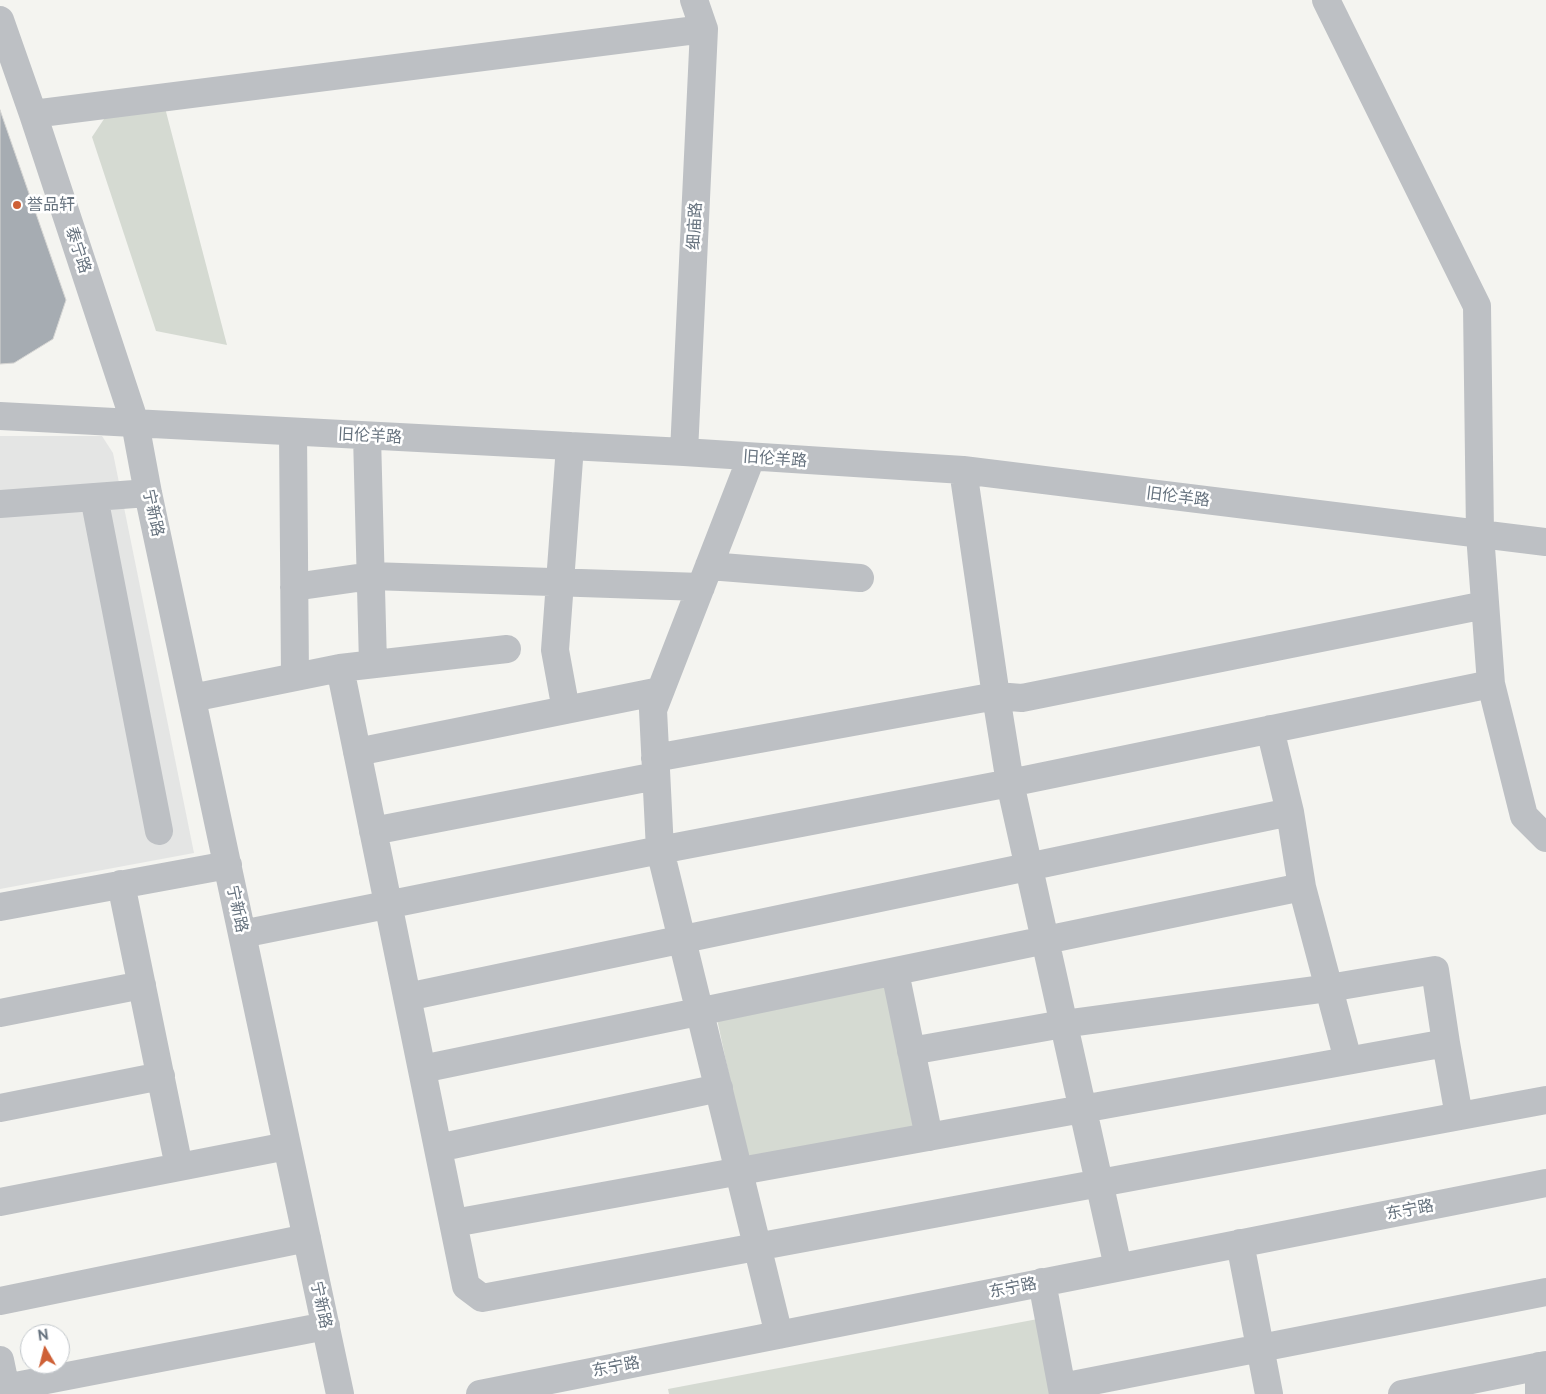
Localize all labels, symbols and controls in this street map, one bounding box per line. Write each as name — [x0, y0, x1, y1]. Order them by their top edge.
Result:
place label: 誉品轩 — [27, 195, 75, 215]
marker: 誉品轩 — [11, 199, 23, 211]
street label: 细庙路 — [684, 202, 706, 250]
street label: 泰宁路 — [61, 224, 95, 276]
street label: 旧伦羊路 — [338, 425, 402, 447]
street label: 旧伦羊路 — [742, 447, 808, 471]
street label: 旧伦羊路 — [1145, 484, 1211, 510]
street label: 宁新路 — [139, 488, 167, 538]
street label: 宁新路 — [223, 884, 251, 934]
street label: 东宁路 — [1385, 1196, 1435, 1224]
street label: 东宁路 — [988, 1274, 1038, 1302]
street label: 宁新路 — [307, 1280, 335, 1330]
north arrow — [20, 1324, 70, 1374]
text: N — [37, 1326, 49, 1344]
street label: 东宁路 — [591, 1353, 641, 1381]

